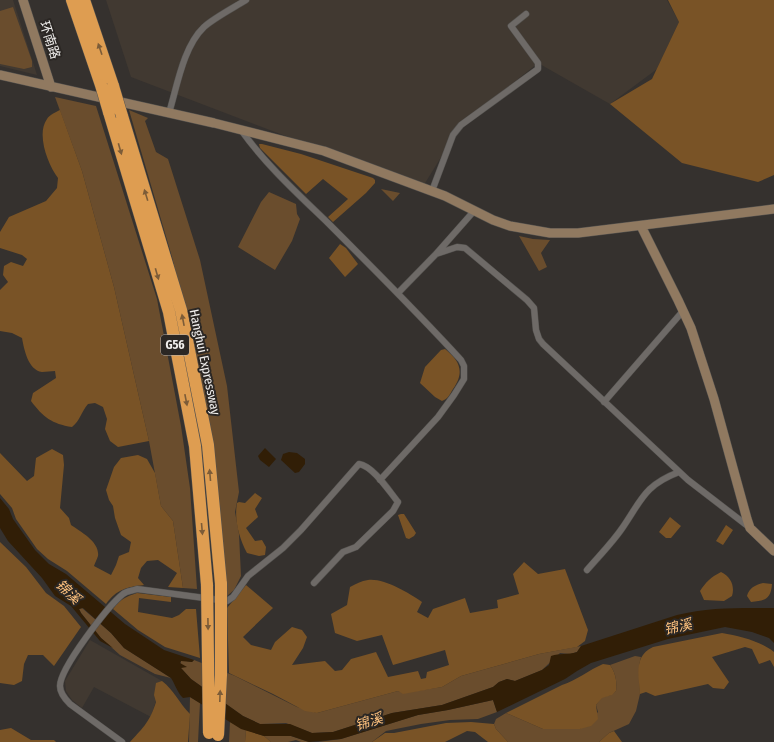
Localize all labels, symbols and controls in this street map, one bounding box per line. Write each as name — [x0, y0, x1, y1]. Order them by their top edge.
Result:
street label: 环南路 — [37, 19, 63, 61]
one-way arrow — [97, 43, 103, 55]
one-way arrow — [117, 143, 123, 155]
one-way arrow — [143, 189, 149, 201]
one-way arrow — [154, 268, 160, 280]
street label: Hanghui Expressway — [186, 308, 224, 416]
one-way arrow — [179, 314, 185, 326]
road number: G56 — [161, 335, 189, 355]
one-way arrow — [183, 394, 189, 407]
one-way arrow — [207, 469, 214, 481]
one-way arrow — [199, 523, 206, 535]
water label: 锦溪 — [52, 576, 85, 609]
water label: 锦溪 — [662, 615, 696, 638]
one-way arrow — [205, 618, 211, 631]
one-way arrow — [217, 689, 223, 702]
water label: 锦溪 — [353, 709, 387, 734]

